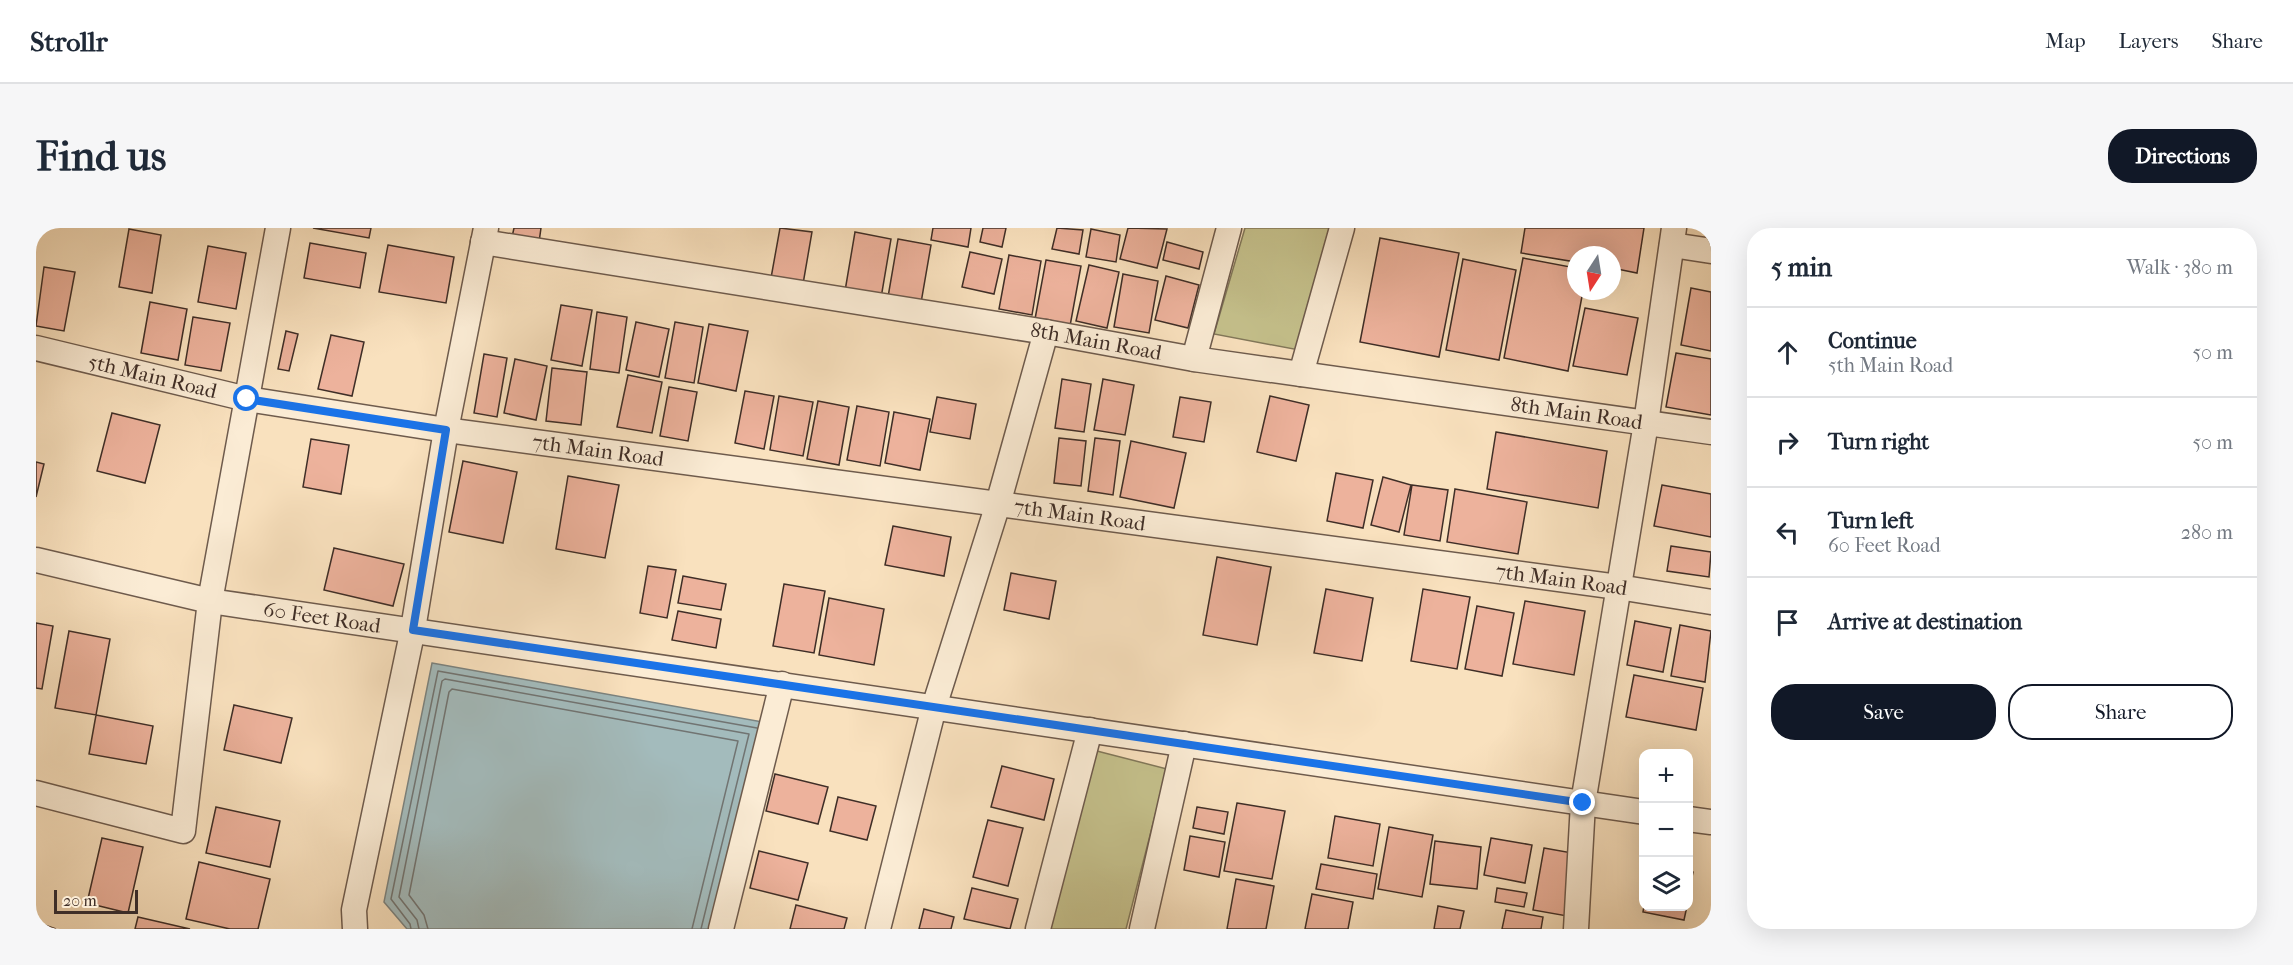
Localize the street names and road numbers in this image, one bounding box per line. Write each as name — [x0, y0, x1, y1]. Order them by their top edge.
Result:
street label: 8th Main Road — [1029, 318, 1164, 365]
street label: 5th Main Road — [86, 349, 220, 403]
street label: 8th Main Road — [1509, 392, 1645, 434]
street label: 7th Main Road — [531, 430, 666, 471]
street label: 7th Main Road — [1013, 494, 1148, 536]
street label: 7th Main Road — [1494, 559, 1630, 600]
street label: 60 Feet Road — [262, 597, 383, 638]

